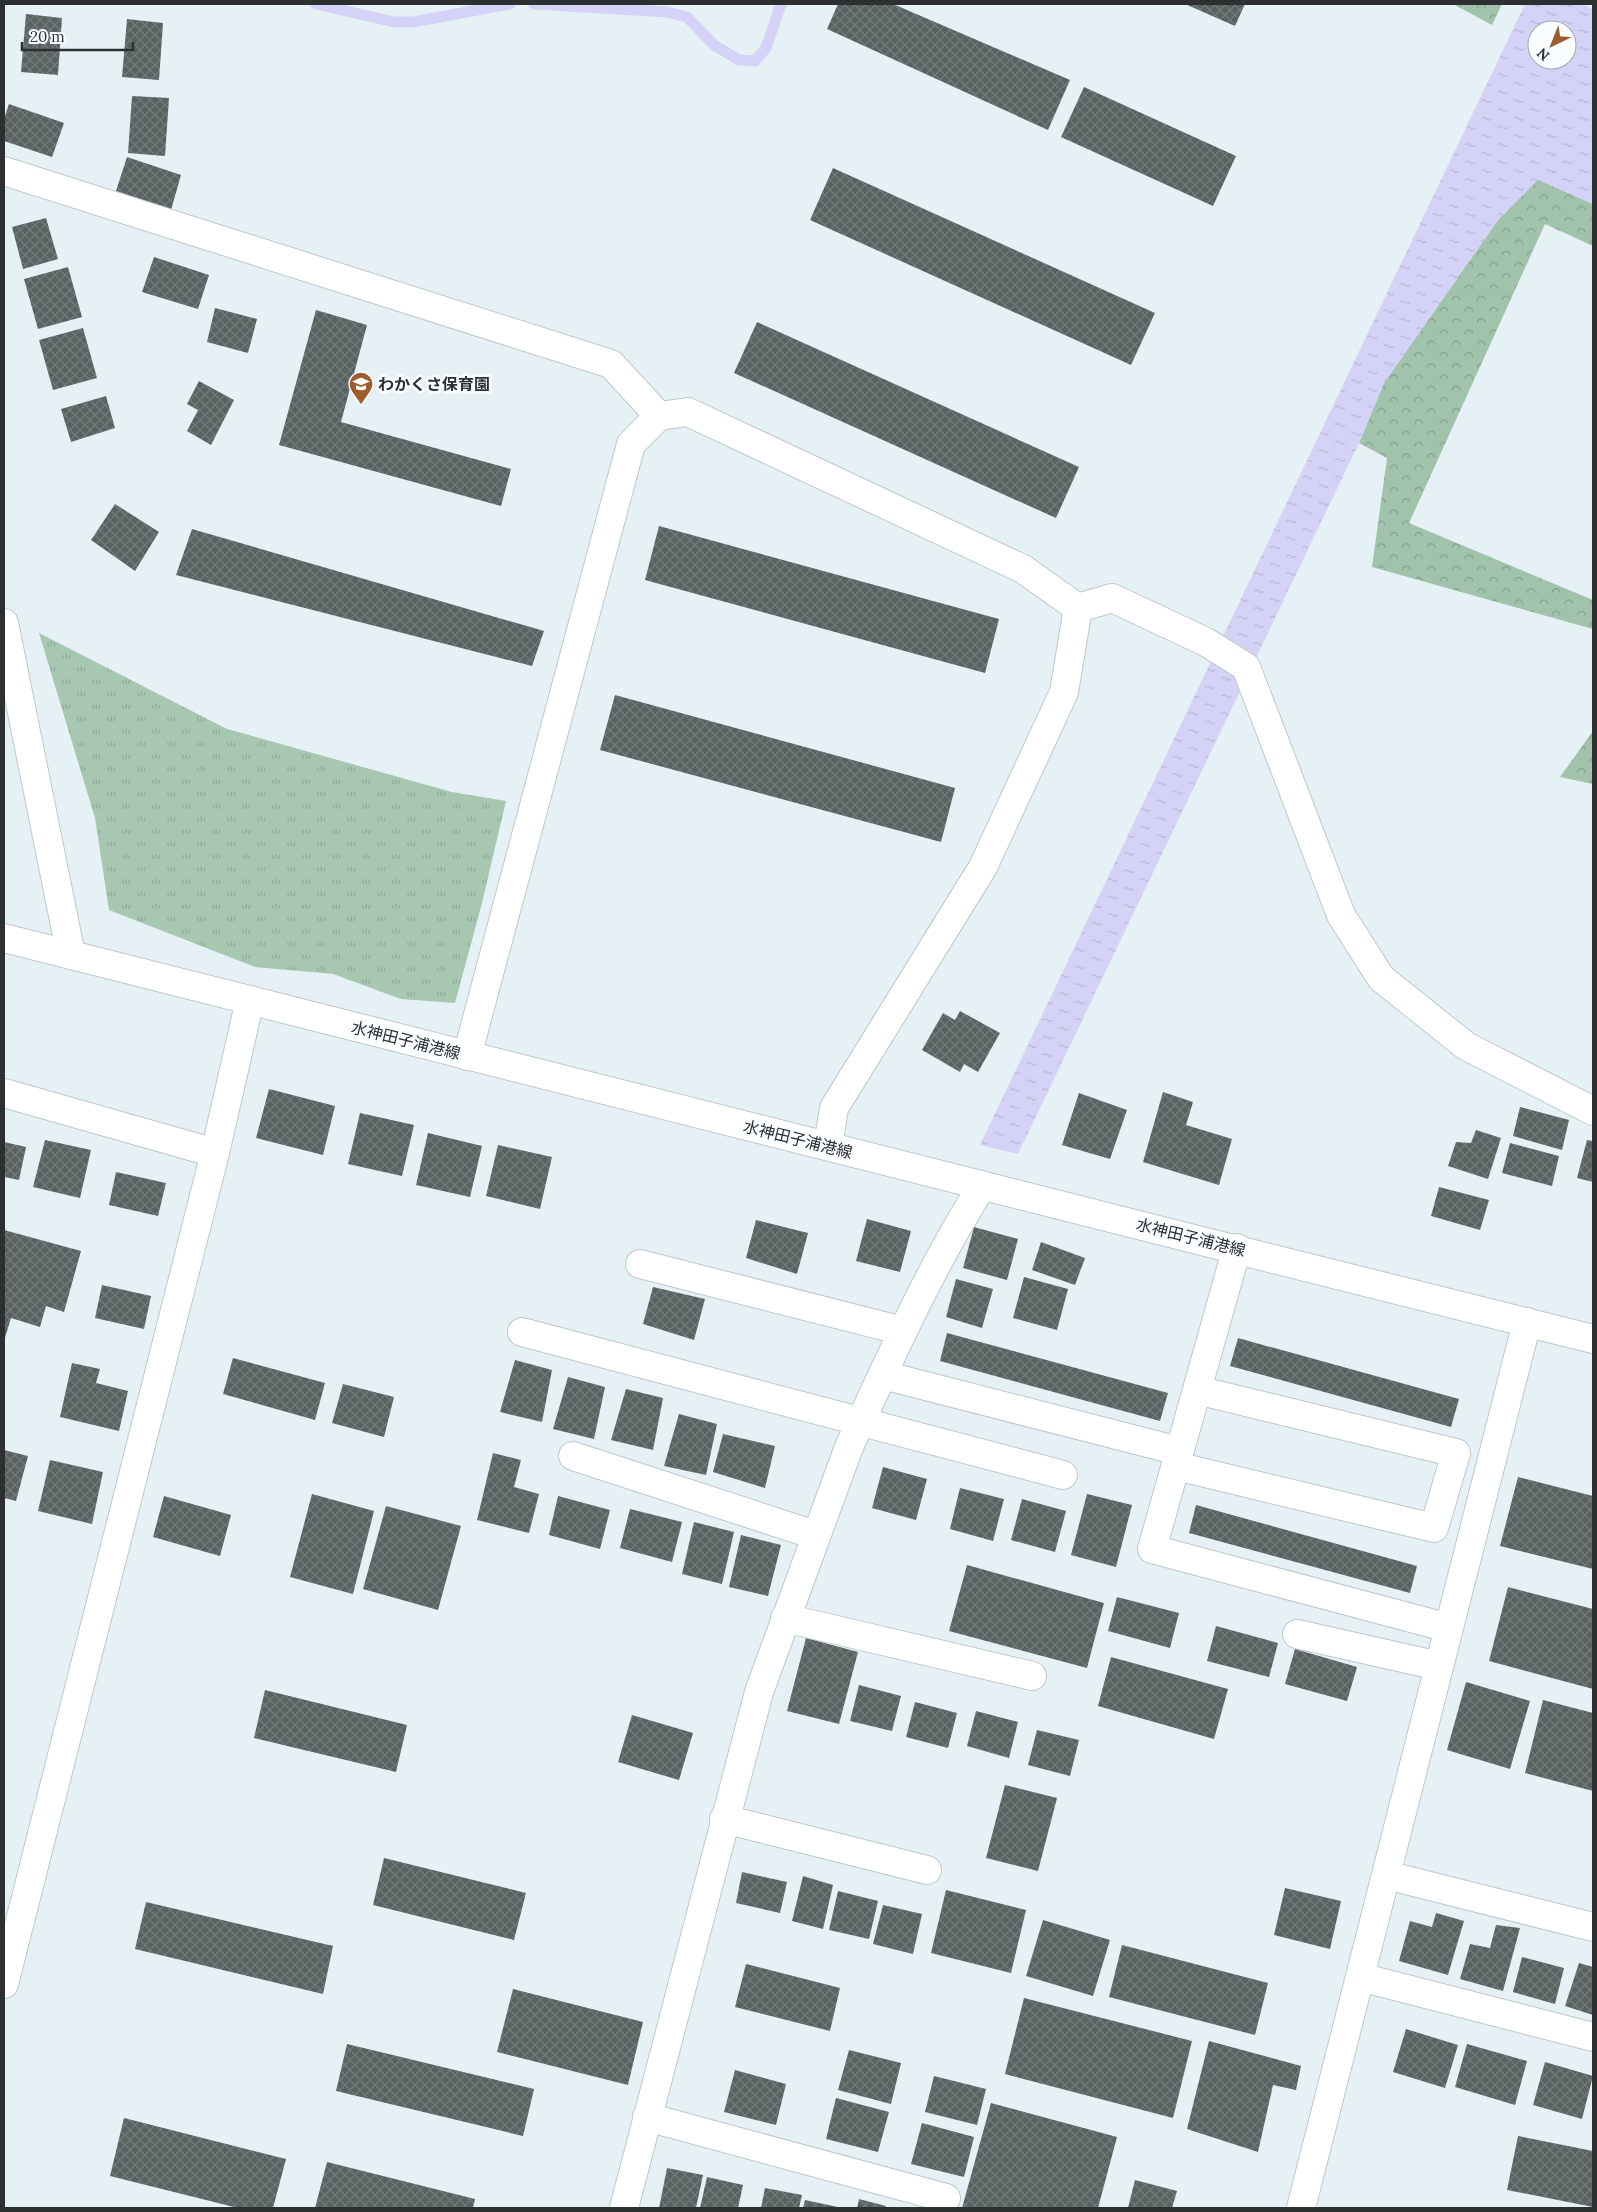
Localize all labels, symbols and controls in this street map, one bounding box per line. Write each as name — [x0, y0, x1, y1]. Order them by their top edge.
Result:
scale bar — [22, 20, 134, 52]
north arrow — [1527, 20, 1577, 70]
text: 20 m — [30, 27, 65, 46]
text: N — [1533, 44, 1553, 65]
school or university icon: わかくさ保育園 — [348, 371, 374, 405]
place label: わかくさ保育園 — [378, 374, 490, 394]
street label: 水神田子浦港線 — [349, 1017, 463, 1063]
street label: 水神田子浦港線 — [741, 1116, 855, 1162]
street label: 水神田子浦港線 — [1134, 1214, 1248, 1260]

